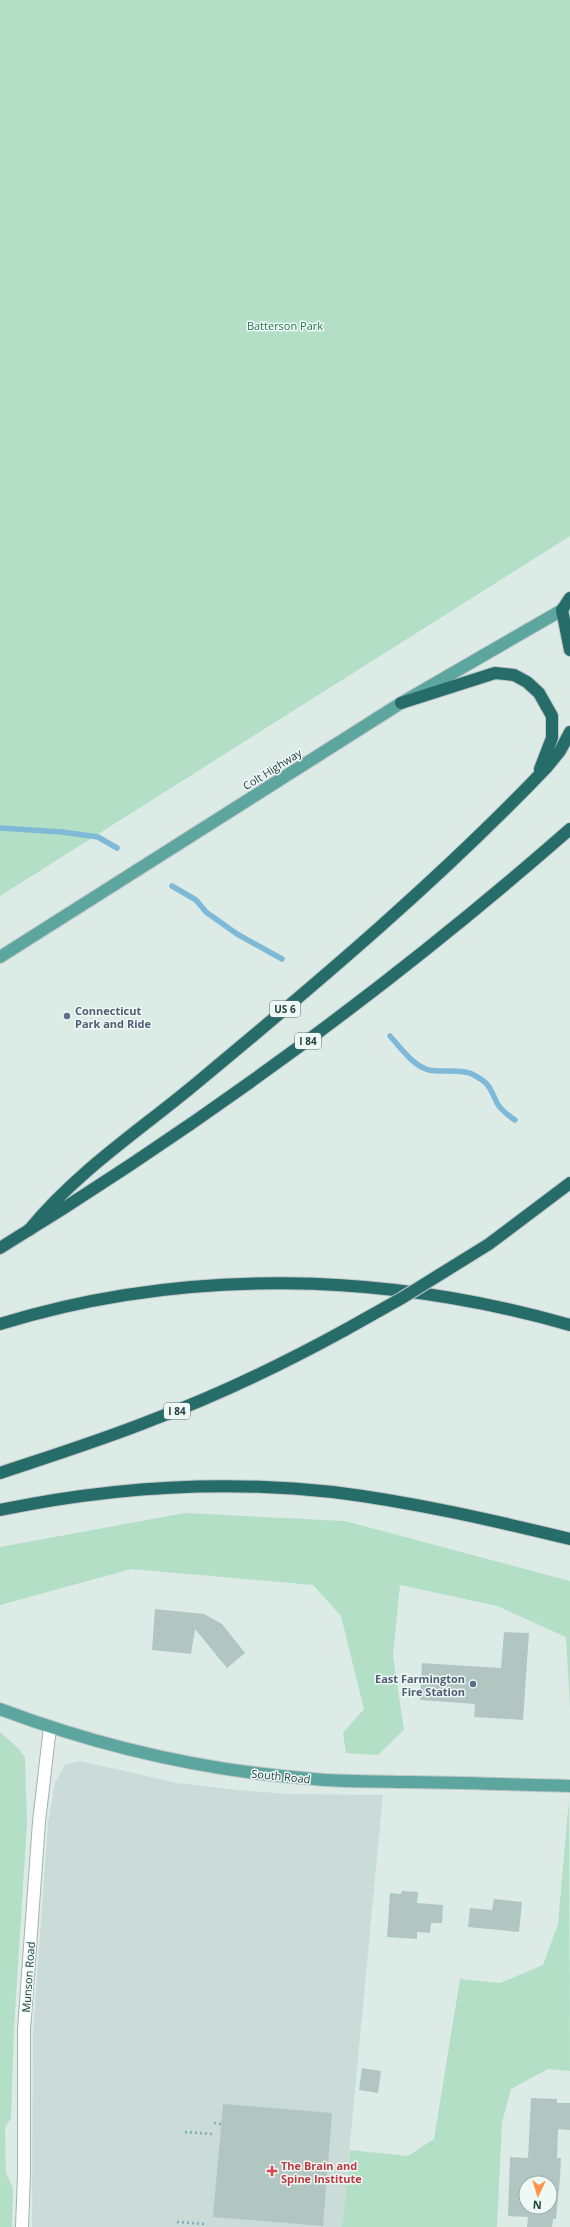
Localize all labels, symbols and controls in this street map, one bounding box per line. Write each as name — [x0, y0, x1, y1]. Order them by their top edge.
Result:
park label: Batterson Park — [247, 318, 323, 333]
street label: Colt Highway — [240, 745, 305, 793]
road number: US 6 — [270, 1001, 300, 1017]
place label: Connecticut Park and Ride — [75, 1003, 151, 1031]
marker: Connecticut Park and Ride — [62, 1011, 72, 1021]
road number: I 84 — [295, 1033, 321, 1049]
road number: I 84 — [164, 1403, 190, 1419]
place label: East Farmington Fire Station — [375, 1671, 465, 1699]
marker: East Farmington Fire Station — [468, 1679, 478, 1689]
street label: South Road — [251, 1765, 311, 1787]
street label: Munson Road — [18, 1941, 38, 2013]
place label: The Brain and Spine Institute — [281, 2158, 362, 2186]
marker: The Brain and Spine Institute — [266, 2165, 278, 2177]
north arrow — [518, 2175, 558, 2215]
text: N — [532, 2198, 542, 2213]

